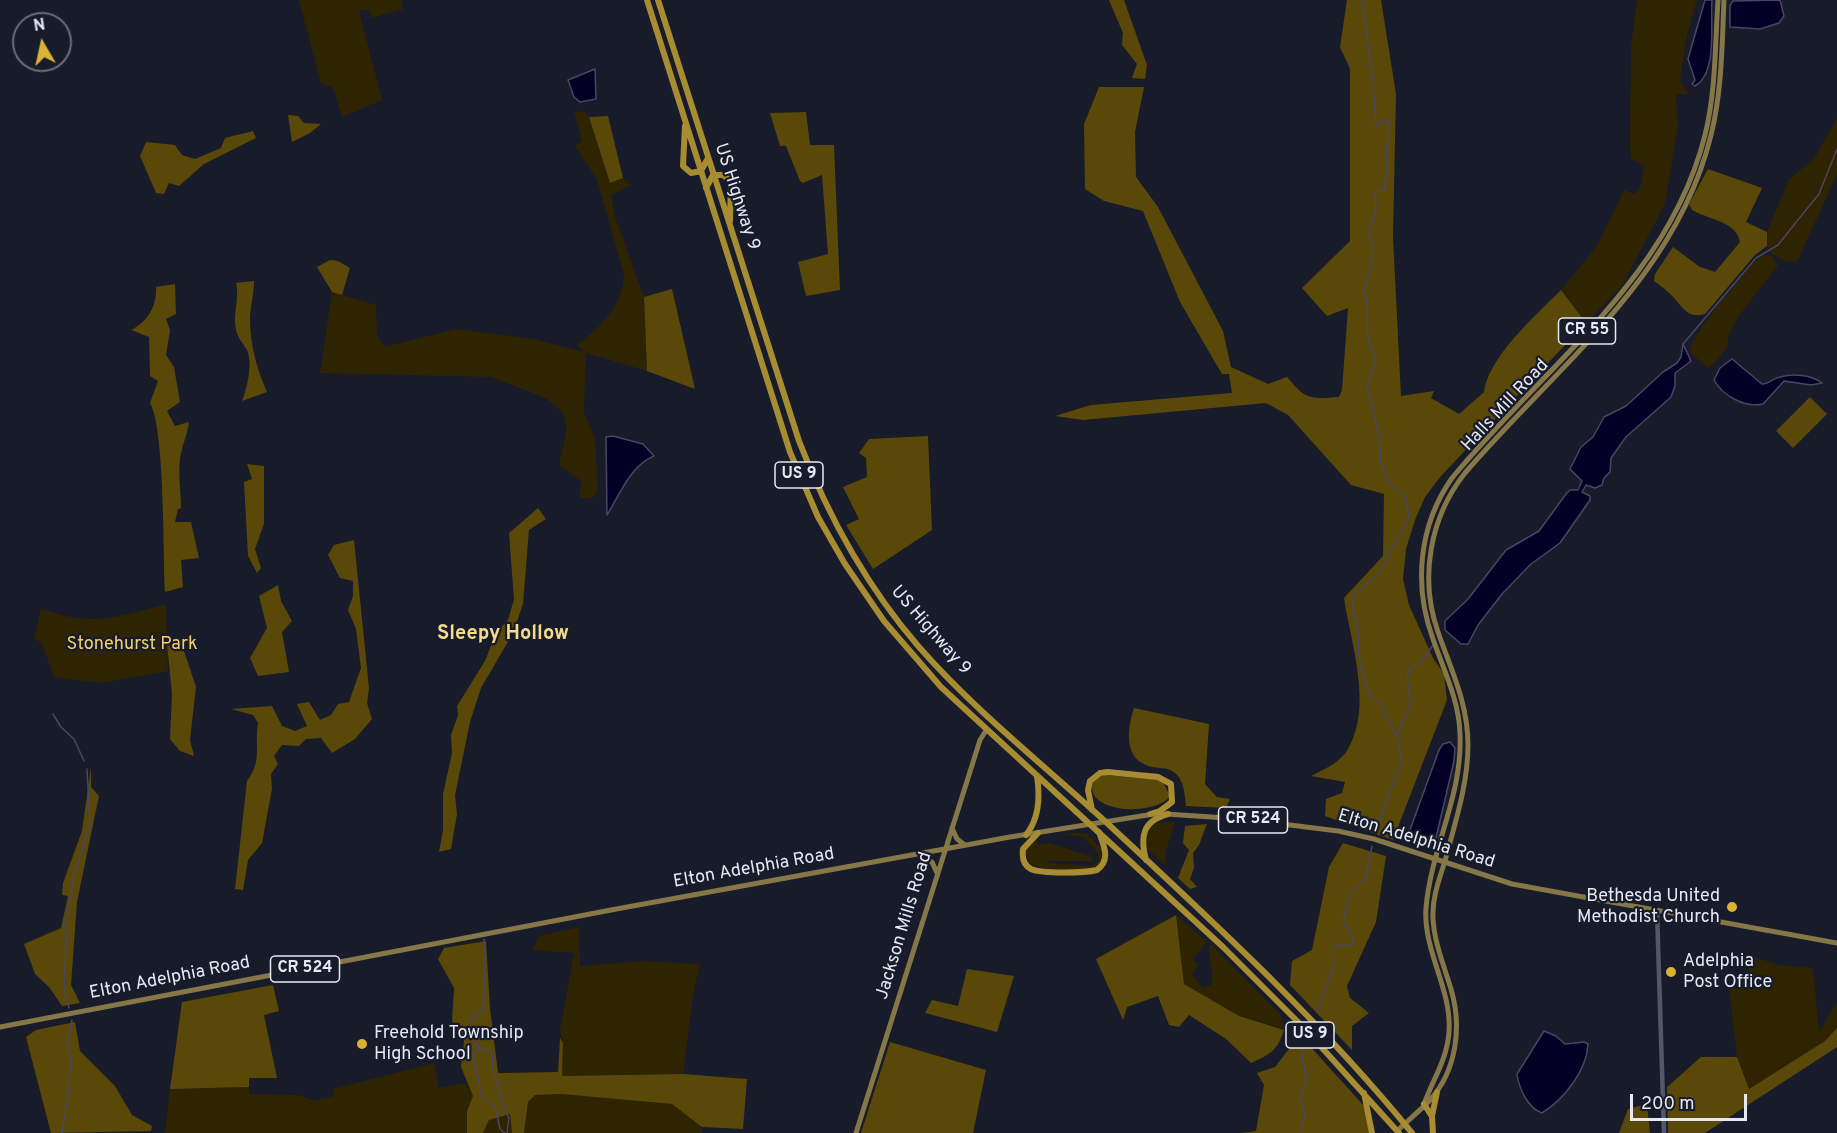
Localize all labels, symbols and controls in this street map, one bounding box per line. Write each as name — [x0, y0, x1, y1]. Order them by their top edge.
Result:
north arrow — [12, 12, 72, 72]
text: N — [32, 15, 47, 37]
street label: US Highway 9 — [709, 141, 763, 253]
road number: CR 55 — [1558, 318, 1616, 344]
street label: Halls Mill Road — [1458, 355, 1554, 457]
road number: US 9 — [775, 462, 823, 488]
street label: US Highway 9 — [885, 582, 975, 680]
district label: Sleepy Hollow — [437, 623, 569, 647]
park label: Stonehurst Park — [67, 634, 197, 656]
street label: Elton Adelphia Road — [1335, 806, 1497, 874]
road number: CR 524 — [1218, 807, 1288, 833]
street label: Elton Adelphia Road — [672, 844, 836, 894]
street label: Jackson Mills Road — [872, 850, 938, 1002]
place label: Bethesda United Methodist Church — [1577, 886, 1720, 928]
marker: Bethesda United Methodist Church — [1725, 900, 1739, 914]
place label: Adelphia Post Office — [1683, 951, 1772, 994]
street label: Elton Adelphia Road — [88, 953, 252, 1005]
road number: CR 524 — [270, 956, 340, 982]
marker: Adelphia Post Office — [1664, 965, 1678, 979]
road number: US 9 — [1286, 1022, 1334, 1048]
place label: Freehold Township High School — [374, 1023, 524, 1066]
marker: Freehold Township High School — [355, 1037, 369, 1051]
scale bar — [1633, 1082, 1750, 1120]
text: 200 m — [1641, 1093, 1694, 1116]

